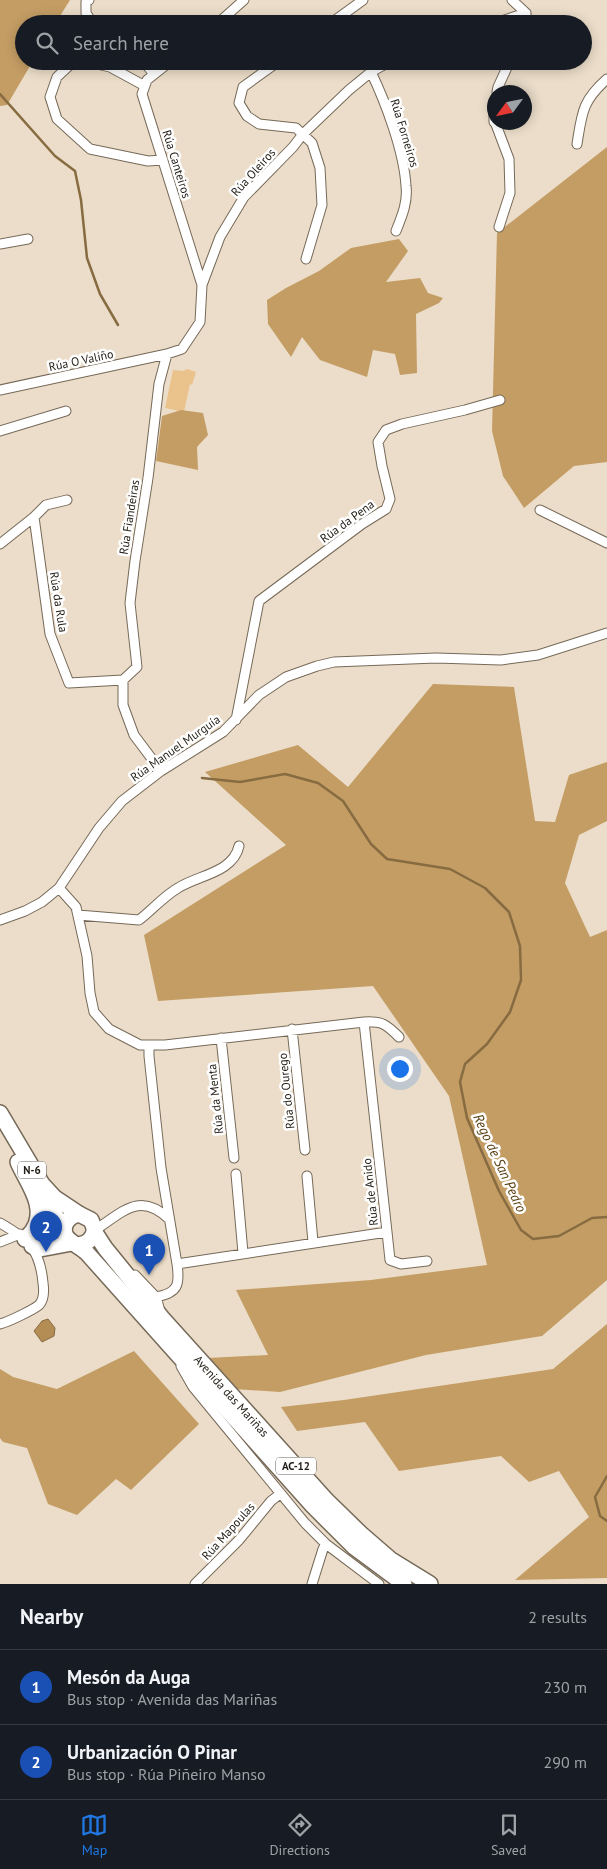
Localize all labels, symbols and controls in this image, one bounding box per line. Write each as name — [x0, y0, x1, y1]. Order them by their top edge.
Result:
search box — [15, 15, 592, 70]
icon: search — [33, 29, 61, 57]
text: Search here — [73, 31, 169, 55]
north arrow — [487, 85, 532, 130]
street label: Rúa Forneiros — [387, 97, 423, 169]
street label: Rúa Canteiros — [160, 128, 194, 200]
street label: Rúa Oleiros — [228, 145, 278, 199]
street label: Rúa O Valiño — [47, 346, 115, 374]
street label: Rúa Fiandeiras — [116, 479, 142, 555]
street label: Rúa da Pena — [317, 496, 377, 546]
street label: Rúa da Rula — [47, 571, 71, 633]
street label: Rúa Manuel Murguía — [127, 711, 223, 785]
street label: Rúa do Ourego — [275, 1052, 297, 1130]
your location — [387, 1056, 413, 1082]
street label: Rúa da Menta — [204, 1063, 226, 1135]
water label: Rego de San Pedro — [469, 1111, 531, 1215]
street label: Rúa de Anido — [359, 1158, 381, 1226]
road number: N-6 — [18, 1162, 46, 1178]
pin: 2 — [30, 1211, 62, 1252]
pin: 1 — [133, 1234, 165, 1275]
street label: Avenida das Mariñas — [191, 1352, 273, 1440]
road number: AC-12 — [276, 1458, 316, 1474]
street label: Rúa Mapoulas — [198, 1499, 258, 1563]
text: Nearby — [20, 1603, 83, 1630]
text: 2 results — [528, 1607, 587, 1627]
text: Mesón da Auga — [67, 1665, 190, 1689]
text: 1 — [31, 1677, 41, 1697]
text: 230 m — [544, 1677, 587, 1697]
text: Bus stop · Avenida das Mariñas — [67, 1689, 277, 1709]
text: Urbanización O Pinar — [67, 1740, 237, 1764]
text: 2 — [31, 1752, 41, 1772]
text: 290 m — [544, 1752, 587, 1772]
text: Bus stop · Rúa Piñeiro Manso — [67, 1764, 266, 1784]
tab: Map — [80, 1811, 108, 1859]
tab: Directions — [269, 1811, 330, 1859]
tab: Saved — [491, 1811, 527, 1859]

